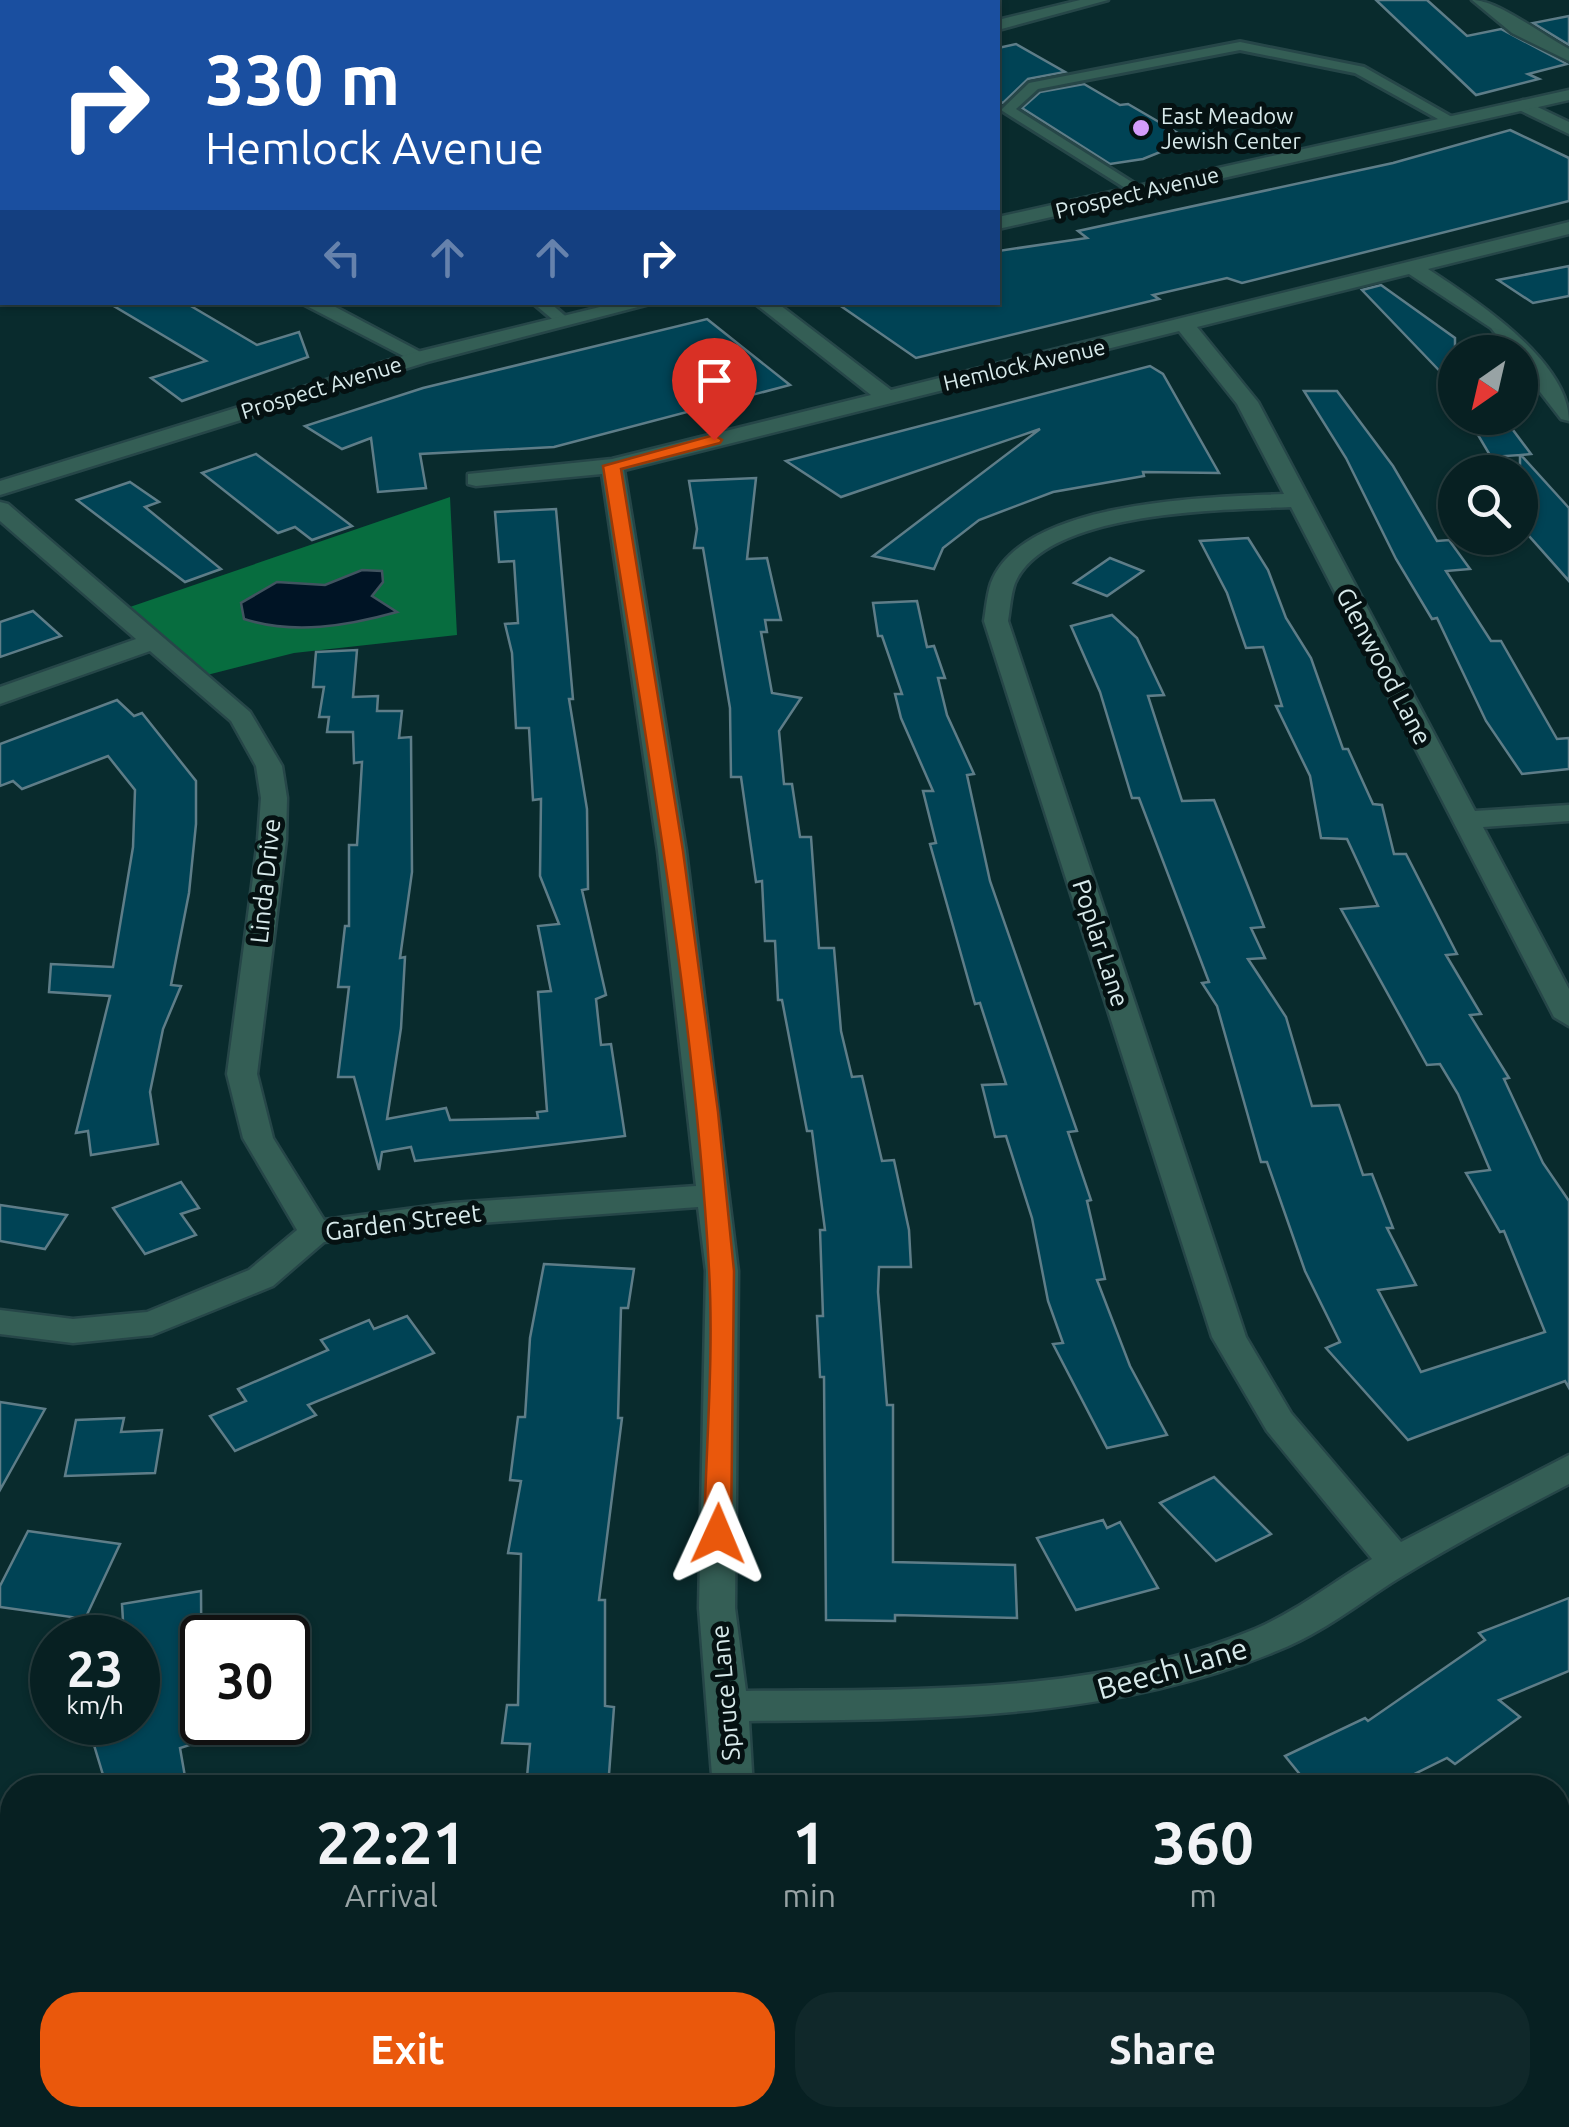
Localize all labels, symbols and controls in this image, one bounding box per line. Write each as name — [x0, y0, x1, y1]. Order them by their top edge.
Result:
icon: right — [40, 40, 170, 170]
text: 330 m — [205, 40, 400, 118]
place label: East Meadow Jewish Center — [1161, 103, 1301, 153]
marker: East Meadow Jewish Center — [1130, 117, 1152, 139]
text: Hemlock Avenue — [205, 122, 544, 173]
street label: Prospect Avenue — [1053, 161, 1221, 223]
icon: left — [315, 230, 370, 285]
icon: ahead — [420, 230, 475, 285]
icon: ahead — [525, 230, 580, 285]
icon: right — [630, 230, 685, 285]
street label: Hemlock Avenue — [941, 333, 1107, 395]
north arrow — [1438, 335, 1538, 435]
map controls — [1438, 335, 1538, 555]
pin — [672, 338, 757, 441]
street label: Prospect Avenue — [238, 351, 404, 423]
icon: arrive — [687, 353, 742, 408]
button: search — [1438, 455, 1538, 555]
street label: Glenwood Lane — [1331, 583, 1437, 749]
street label: Linda Drive — [245, 817, 285, 945]
street label: Poplar Lane — [1067, 876, 1135, 1010]
street label: Garden Street — [323, 1199, 483, 1245]
position arrow — [666, 1482, 770, 1586]
speed limit sign: 30 — [180, 1615, 310, 1745]
street label: Spruce Lane — [705, 1624, 745, 1762]
street label: Beech Lane — [1093, 1630, 1251, 1706]
text: 23 — [67, 1640, 123, 1696]
text: km/h — [66, 1691, 124, 1719]
text: 22:21 — [316, 1808, 466, 1875]
text: 1 — [792, 1808, 826, 1875]
text: 360 — [1152, 1808, 1254, 1875]
text: Arrival — [345, 1877, 438, 1913]
text: min — [782, 1877, 836, 1913]
text: m — [1189, 1877, 1217, 1913]
button: Exit — [40, 1992, 775, 2107]
button: Share — [795, 1992, 1530, 2107]

